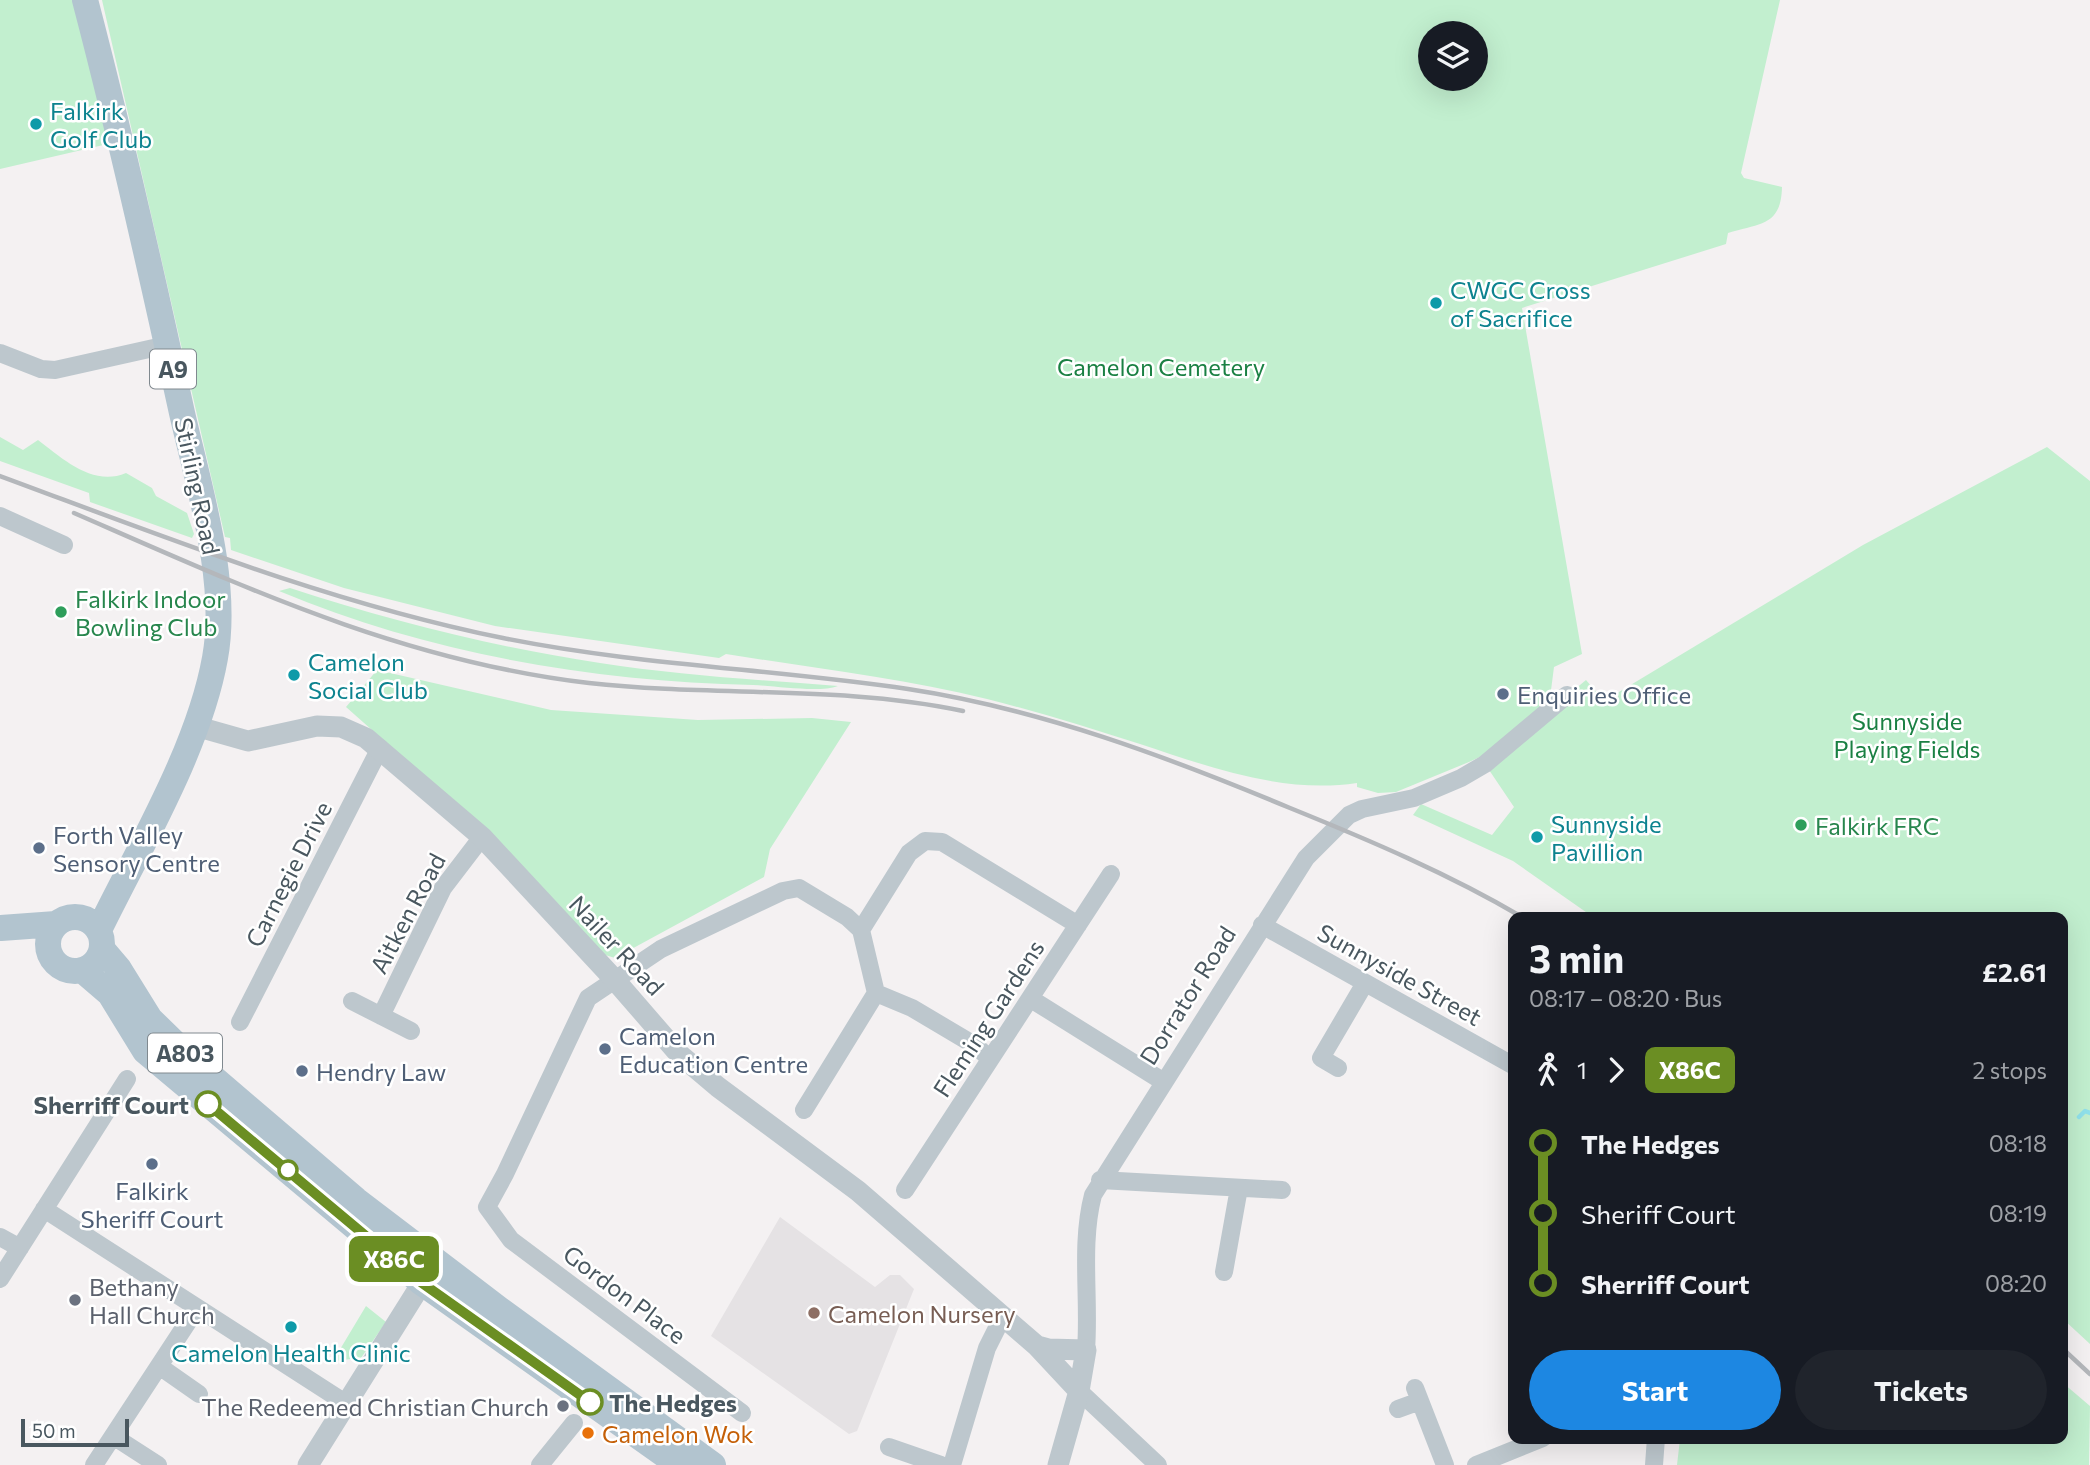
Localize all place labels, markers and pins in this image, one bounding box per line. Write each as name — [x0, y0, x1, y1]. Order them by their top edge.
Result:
place label: Falkirk Golf Club — [50, 96, 152, 153]
marker: Falkirk Golf Club — [28, 116, 44, 132]
place label: CWGC Cross of Sacrifice — [1450, 275, 1591, 332]
marker: CWGC Cross of Sacrifice — [1428, 295, 1444, 311]
place label: Falkirk Indoor Bowling Club — [75, 584, 226, 641]
marker: Falkirk Indoor Bowling Club — [53, 604, 69, 620]
place label: Camelon Social Club — [308, 647, 428, 704]
marker: Camelon Social Club — [286, 667, 302, 683]
place label: Enquiries Office — [1517, 680, 1691, 709]
marker: Enquiries Office — [1495, 686, 1511, 702]
place label: Sunnyside Pavillion — [1551, 809, 1662, 866]
place label: Falkirk FRC — [1815, 811, 1939, 840]
marker: Falkirk FRC — [1793, 817, 1809, 833]
place label: Forth Valley Sensory Centre — [53, 820, 220, 877]
marker: Sunnyside Pavillion — [1529, 829, 1545, 845]
marker: Forth Valley Sensory Centre — [31, 840, 47, 856]
place label: Camelon Education Centre — [619, 1021, 808, 1078]
marker: Camelon Education Centre — [597, 1041, 613, 1057]
place label: Hendry Law — [316, 1057, 446, 1086]
marker: Hendry Law — [294, 1063, 310, 1079]
place label: Sherriff Court — [34, 1090, 189, 1119]
marker: Sherriff Court — [195, 1091, 221, 1117]
marker: Falkirk Sheriff Court — [144, 1156, 160, 1172]
unlabelled marker — [278, 1160, 298, 1180]
place label: Falkirk Sheriff Court — [81, 1176, 224, 1233]
place label: Bethany Hall Church — [89, 1272, 215, 1329]
marker: Bethany Hall Church — [67, 1292, 83, 1308]
place label: Camelon Nursery — [828, 1299, 1016, 1328]
marker: Camelon Nursery — [806, 1305, 822, 1321]
marker: Camelon Health Clinic — [283, 1319, 299, 1335]
place label: Camelon Health Clinic — [171, 1338, 411, 1367]
place label: The Hedges — [609, 1388, 737, 1417]
marker: The Hedges — [577, 1389, 603, 1415]
place label: The Redeemed Christian Church — [201, 1392, 549, 1421]
marker: The Redeemed Christian Church — [555, 1398, 571, 1414]
place label: Camelon Wok — [602, 1419, 754, 1448]
marker: Camelon Wok — [580, 1425, 596, 1441]

